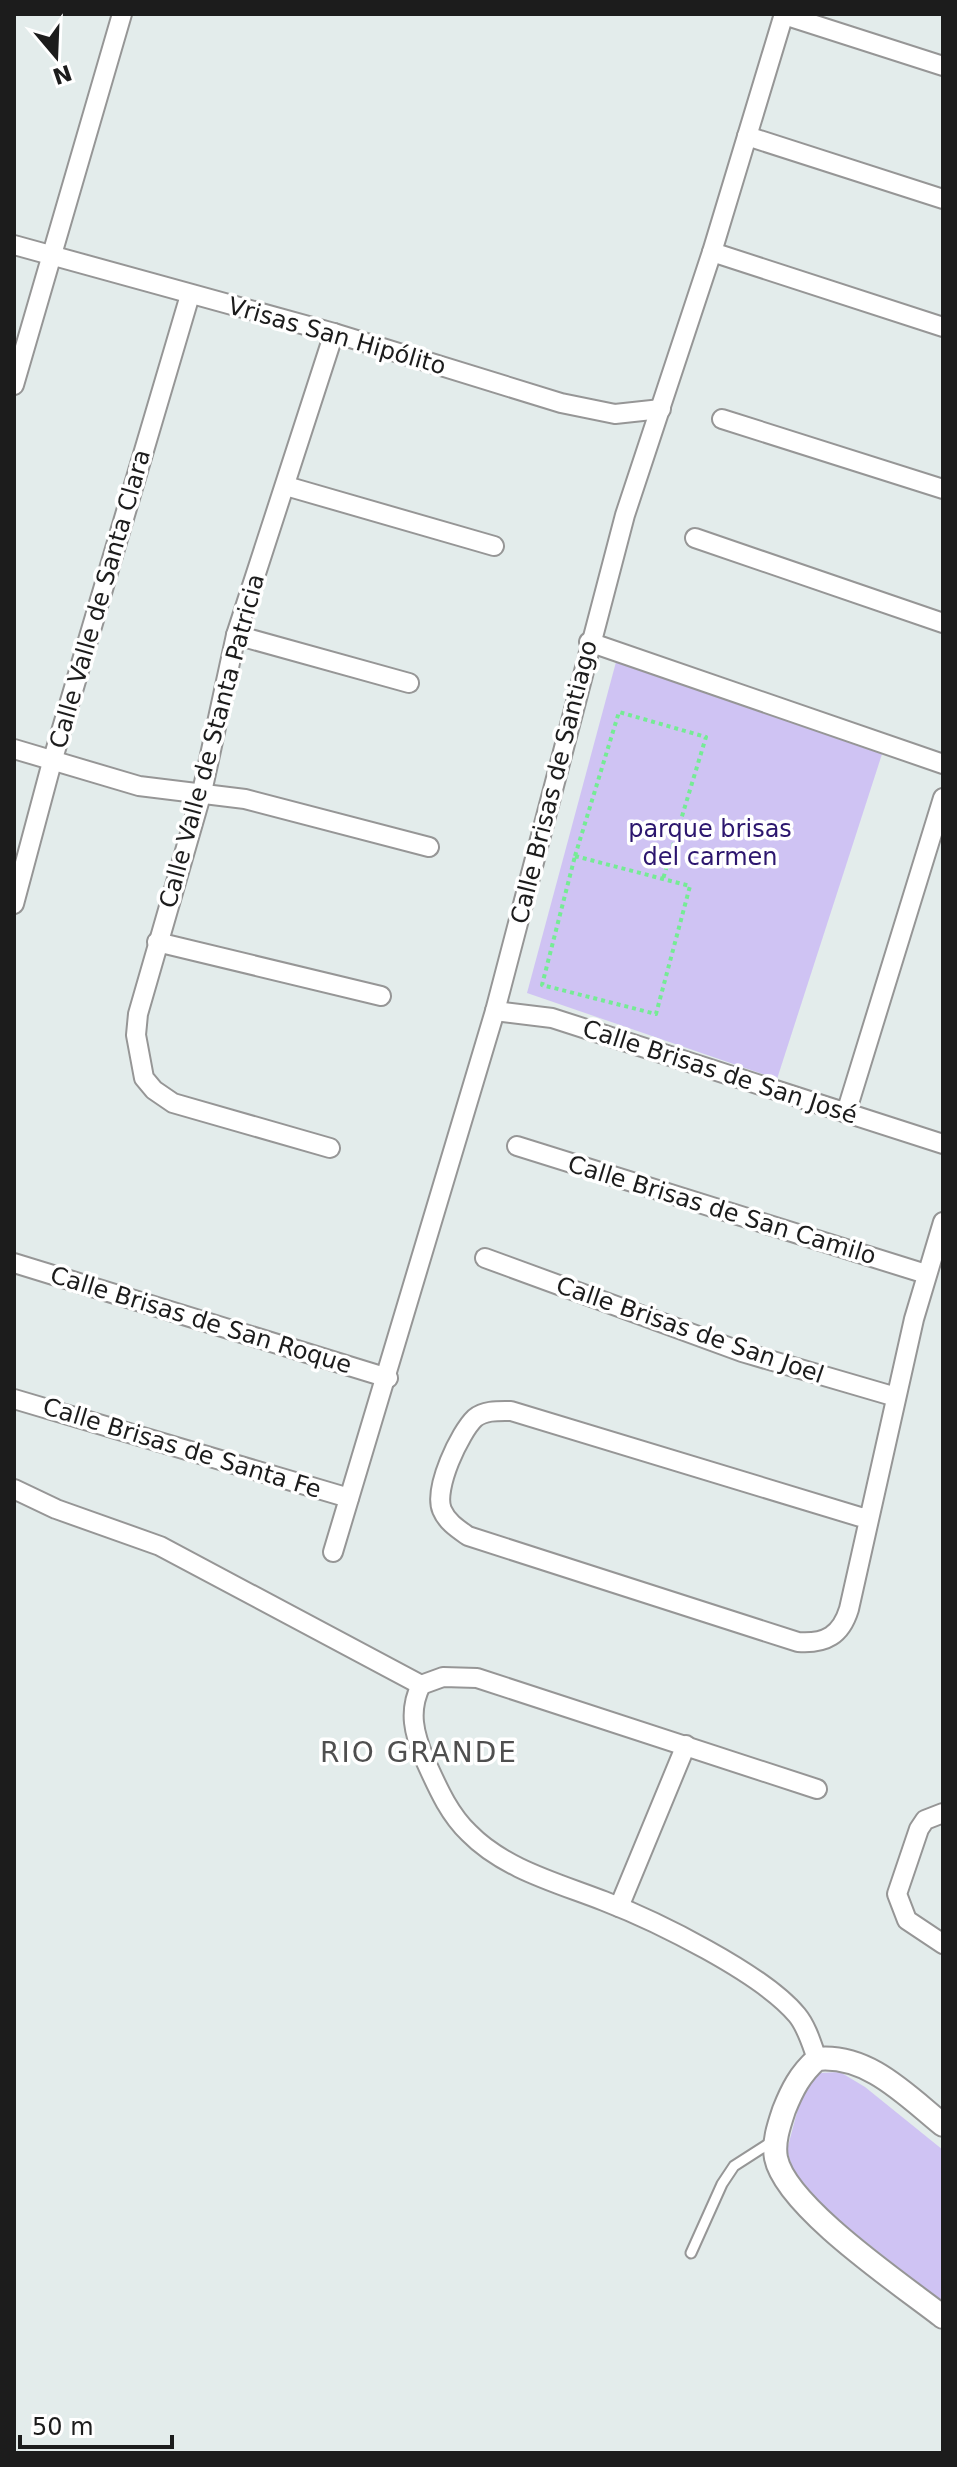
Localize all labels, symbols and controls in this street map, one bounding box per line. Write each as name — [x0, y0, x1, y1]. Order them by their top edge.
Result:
north arrow — [16, 16, 96, 96]
text: N — [50, 60, 75, 89]
street label: Vrisas San Hipólito — [225, 292, 449, 380]
street label: Calle Valle de Santa Clara — [44, 446, 156, 752]
street label: Calle Valle de Stanta Patricia — [154, 571, 270, 911]
street label: Calle Brisas de Santiago — [505, 637, 603, 927]
park label: parque brisas del carmen — [628, 815, 792, 871]
street label: Calle Brisas de San José — [579, 1014, 861, 1130]
street label: Calle Brisas de San Camilo — [565, 1150, 879, 1270]
street label: Calle Brisas de San Roque — [47, 1261, 355, 1379]
street label: Calle Brisas de San Joel — [553, 1271, 827, 1389]
street label: Calle Brisas de Santa Fe — [40, 1392, 324, 1504]
district label: RIO GRANDE — [320, 1736, 518, 1769]
scale bar — [20, 2399, 172, 2449]
text: 50 m — [32, 2413, 94, 2441]

